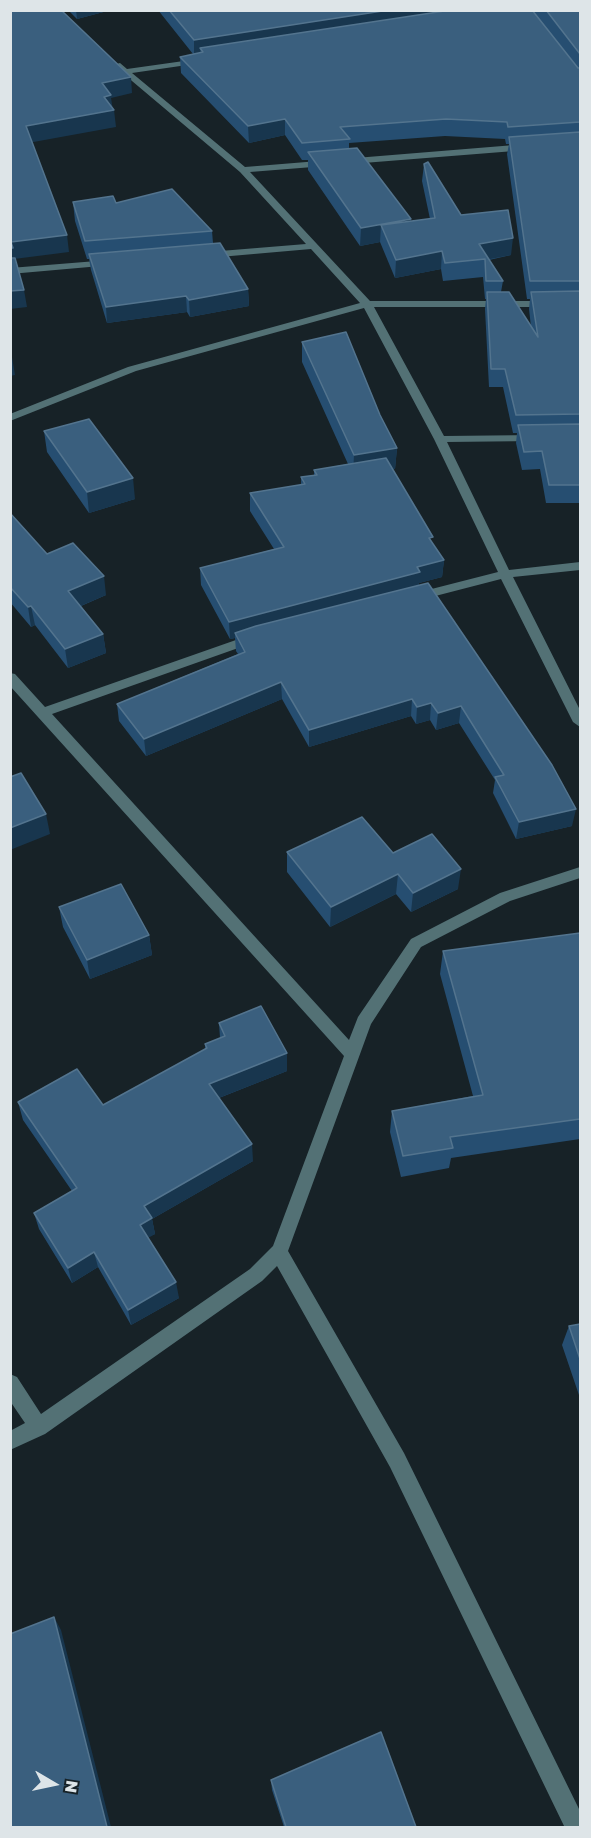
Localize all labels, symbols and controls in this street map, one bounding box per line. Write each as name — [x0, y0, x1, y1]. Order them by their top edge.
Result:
north arrow — [24, 1754, 84, 1814]
text: N — [61, 1779, 83, 1794]

